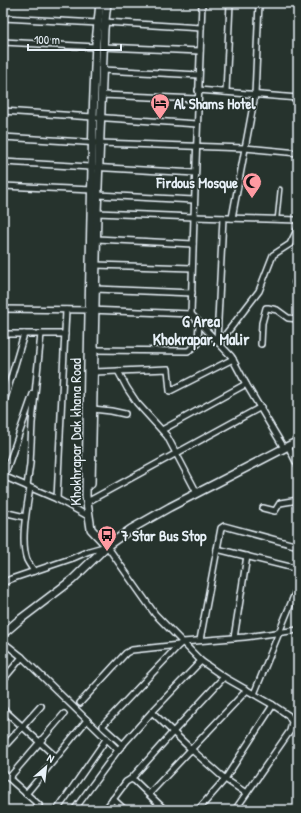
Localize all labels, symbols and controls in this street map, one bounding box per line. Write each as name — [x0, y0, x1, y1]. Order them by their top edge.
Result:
scale bar — [28, 26, 121, 52]
text: 100 m — [34, 31, 60, 48]
hotel icon: Al Shams Hotel — [149, 92, 171, 120]
place label: Al Shams Hotel — [174, 93, 256, 114]
mosque icon: Firdous Mosque — [241, 171, 263, 199]
place label: Firdous Mosque — [155, 172, 238, 194]
district label: G Area Khokrapar, Malir — [153, 310, 250, 351]
street label: Khokhrapar Dak khana Road — [65, 358, 86, 506]
bus stop icon: 7 Star Bus Stop — [96, 524, 118, 552]
place label: 7 Star Bus Stop — [120, 525, 207, 547]
north arrow — [26, 747, 66, 787]
text: N — [45, 751, 57, 766]

